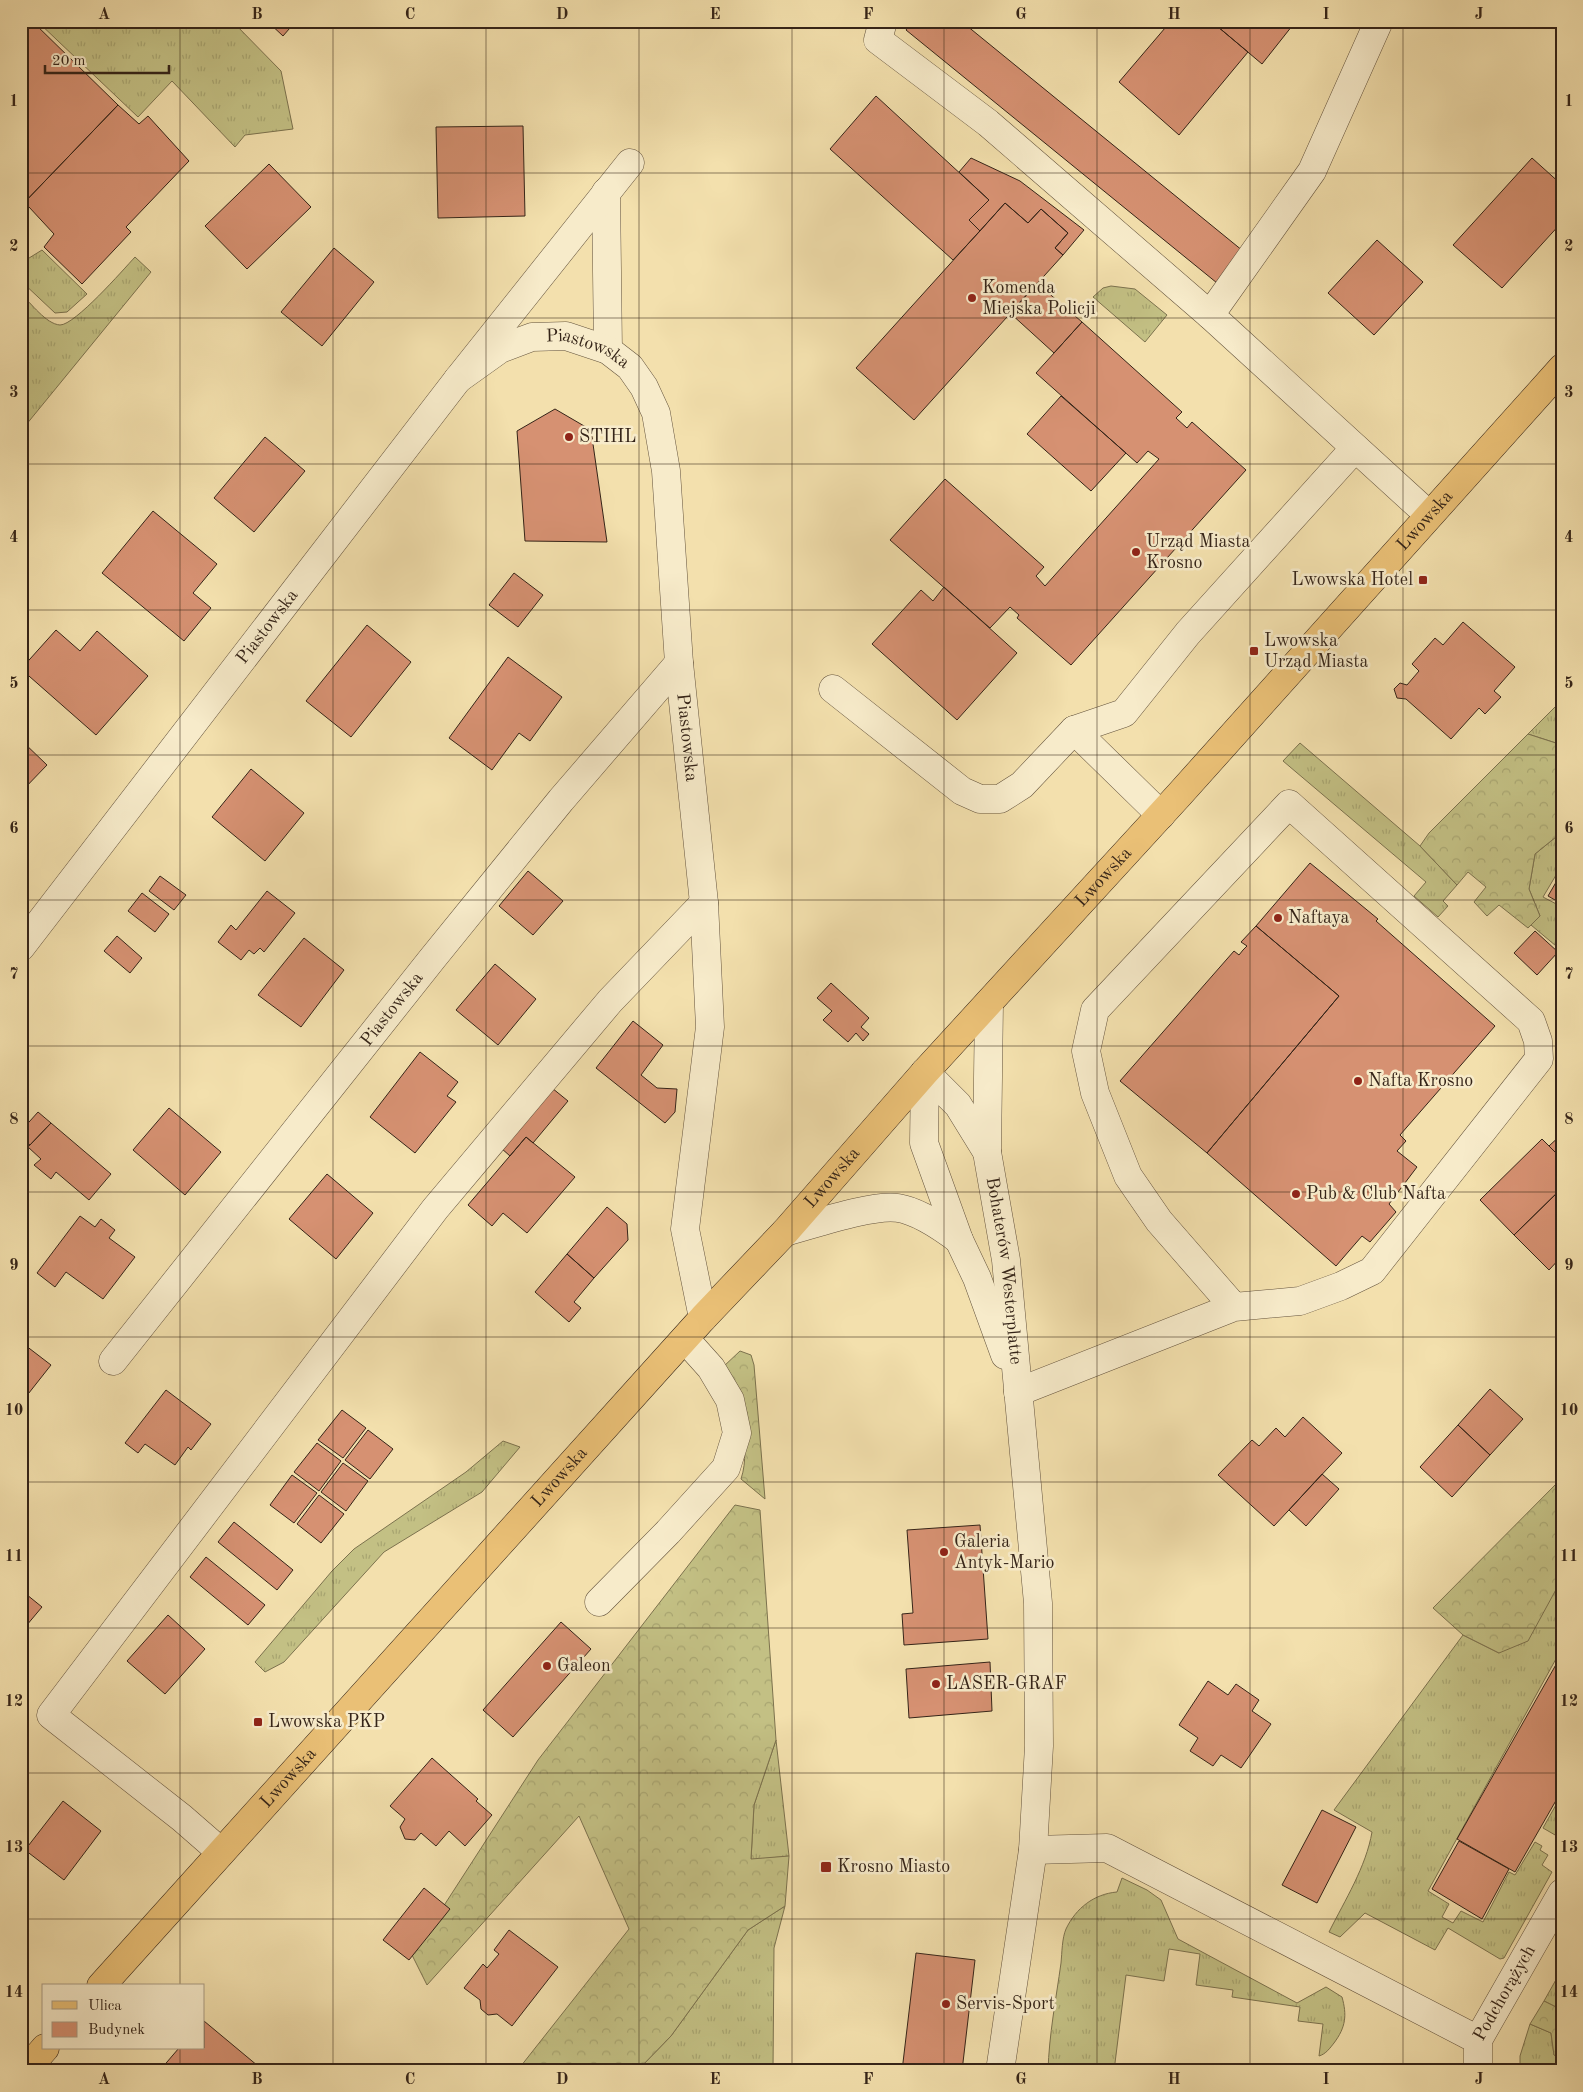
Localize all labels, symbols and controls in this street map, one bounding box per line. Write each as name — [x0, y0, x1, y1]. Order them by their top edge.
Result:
text: A — [98, 7, 110, 23]
text: B — [251, 7, 263, 23]
text: C — [405, 7, 415, 23]
text: D — [556, 7, 568, 23]
text: E — [709, 7, 721, 23]
text: F — [863, 7, 874, 23]
text: G — [1015, 7, 1027, 23]
text: H — [1167, 7, 1181, 23]
text: I — [1322, 7, 1330, 23]
text: J — [1475, 7, 1484, 23]
scale bar — [45, 42, 169, 74]
text: 20 m — [52, 54, 86, 69]
text: 1 — [9, 94, 19, 110]
text: 1 — [1564, 94, 1574, 110]
text: 2 — [9, 239, 19, 255]
text: 2 — [1564, 239, 1574, 255]
place label: Komenda Miejska Policji — [982, 279, 1096, 318]
marker: Komenda Miejska Policji — [966, 292, 978, 304]
street label: Piastowska — [546, 326, 633, 372]
text: 3 — [9, 385, 19, 401]
text: 3 — [1564, 385, 1574, 401]
place label: STIHL — [579, 428, 636, 446]
marker: STIHL — [563, 431, 575, 443]
street label: Lwowska — [1394, 487, 1456, 554]
text: 4 — [9, 530, 19, 546]
text: 4 — [1564, 530, 1574, 546]
place label: Urząd Miasta Krosno — [1146, 533, 1251, 572]
marker: Urząd Miasta Krosno — [1130, 546, 1142, 558]
place label: Lwowska Hotel — [1292, 571, 1413, 589]
marker: Lwowska Hotel — [1417, 574, 1429, 586]
street label: Piastowska — [233, 586, 302, 668]
place label: Lwowska Urząd Miasta — [1264, 632, 1369, 671]
marker: Lwowska Urząd Miasta — [1248, 645, 1260, 657]
text: 5 — [9, 676, 19, 692]
text: 5 — [1564, 676, 1574, 692]
street label: Piastowska — [673, 692, 700, 783]
text: 6 — [9, 821, 19, 837]
text: 6 — [1564, 821, 1574, 837]
street label: Lwowska — [1072, 844, 1135, 910]
place label: Naftaya — [1288, 909, 1350, 927]
marker: Naftaya — [1272, 912, 1284, 924]
text: 7 — [9, 967, 19, 983]
text: 7 — [1564, 967, 1574, 983]
street label: Piastowska — [357, 969, 427, 1050]
place label: Nafta Krosno — [1368, 1072, 1473, 1090]
marker: Nafta Krosno — [1352, 1075, 1364, 1087]
text: 8 — [9, 1112, 19, 1128]
text: 8 — [1564, 1112, 1574, 1128]
street label: Lwowska — [801, 1144, 864, 1212]
street label: Bohaterów Westerplatte — [983, 1176, 1025, 1365]
place label: Pub & Club Nafta — [1306, 1185, 1446, 1203]
marker: Pub & Club Nafta — [1290, 1188, 1302, 1200]
text: 9 — [9, 1258, 19, 1274]
text: 9 — [1564, 1258, 1574, 1274]
text: 10 — [5, 1403, 23, 1419]
text: 10 — [1560, 1403, 1578, 1419]
street label: Lwowska — [528, 1444, 591, 1511]
place label: Galeria Antyk-Mario — [954, 1533, 1055, 1572]
marker: Galeria Antyk-Mario — [938, 1546, 950, 1558]
text: 11 — [5, 1549, 23, 1565]
text: 11 — [1560, 1549, 1578, 1565]
place label: Galeon — [557, 1657, 611, 1675]
marker: Galeon — [541, 1660, 553, 1672]
place label: LASER-GRAF — [946, 1675, 1067, 1693]
marker: LASER-GRAF — [930, 1678, 942, 1690]
text: 12 — [5, 1694, 23, 1710]
text: 12 — [1560, 1694, 1578, 1710]
place label: Lwowska PKP — [268, 1713, 385, 1731]
marker: Lwowska PKP — [252, 1716, 264, 1728]
street label: Lwowska — [257, 1744, 320, 1811]
text: 13 — [5, 1840, 23, 1856]
text: 13 — [1560, 1840, 1578, 1856]
place label: Krosno Miasto — [837, 1858, 950, 1876]
marker: Krosno Miasto — [819, 1860, 833, 1874]
street label: Podchorążych — [1470, 1942, 1539, 2044]
legend — [42, 1984, 205, 2050]
text: 14 — [5, 1985, 23, 2001]
text: 14 — [1560, 1985, 1578, 2001]
place label: Servis-Sport — [956, 1995, 1055, 2013]
marker: Servis-Sport — [940, 1998, 952, 2010]
text: Ulica — [88, 1999, 122, 2014]
text: Budynek — [88, 2023, 145, 2038]
text: A — [98, 2072, 110, 2088]
text: B — [251, 2072, 263, 2088]
text: C — [405, 2072, 415, 2088]
text: D — [556, 2072, 568, 2088]
text: E — [709, 2072, 721, 2088]
text: F — [863, 2072, 874, 2088]
text: G — [1015, 2072, 1027, 2088]
text: H — [1167, 2072, 1181, 2088]
text: I — [1322, 2072, 1330, 2088]
text: J — [1475, 2072, 1484, 2088]

